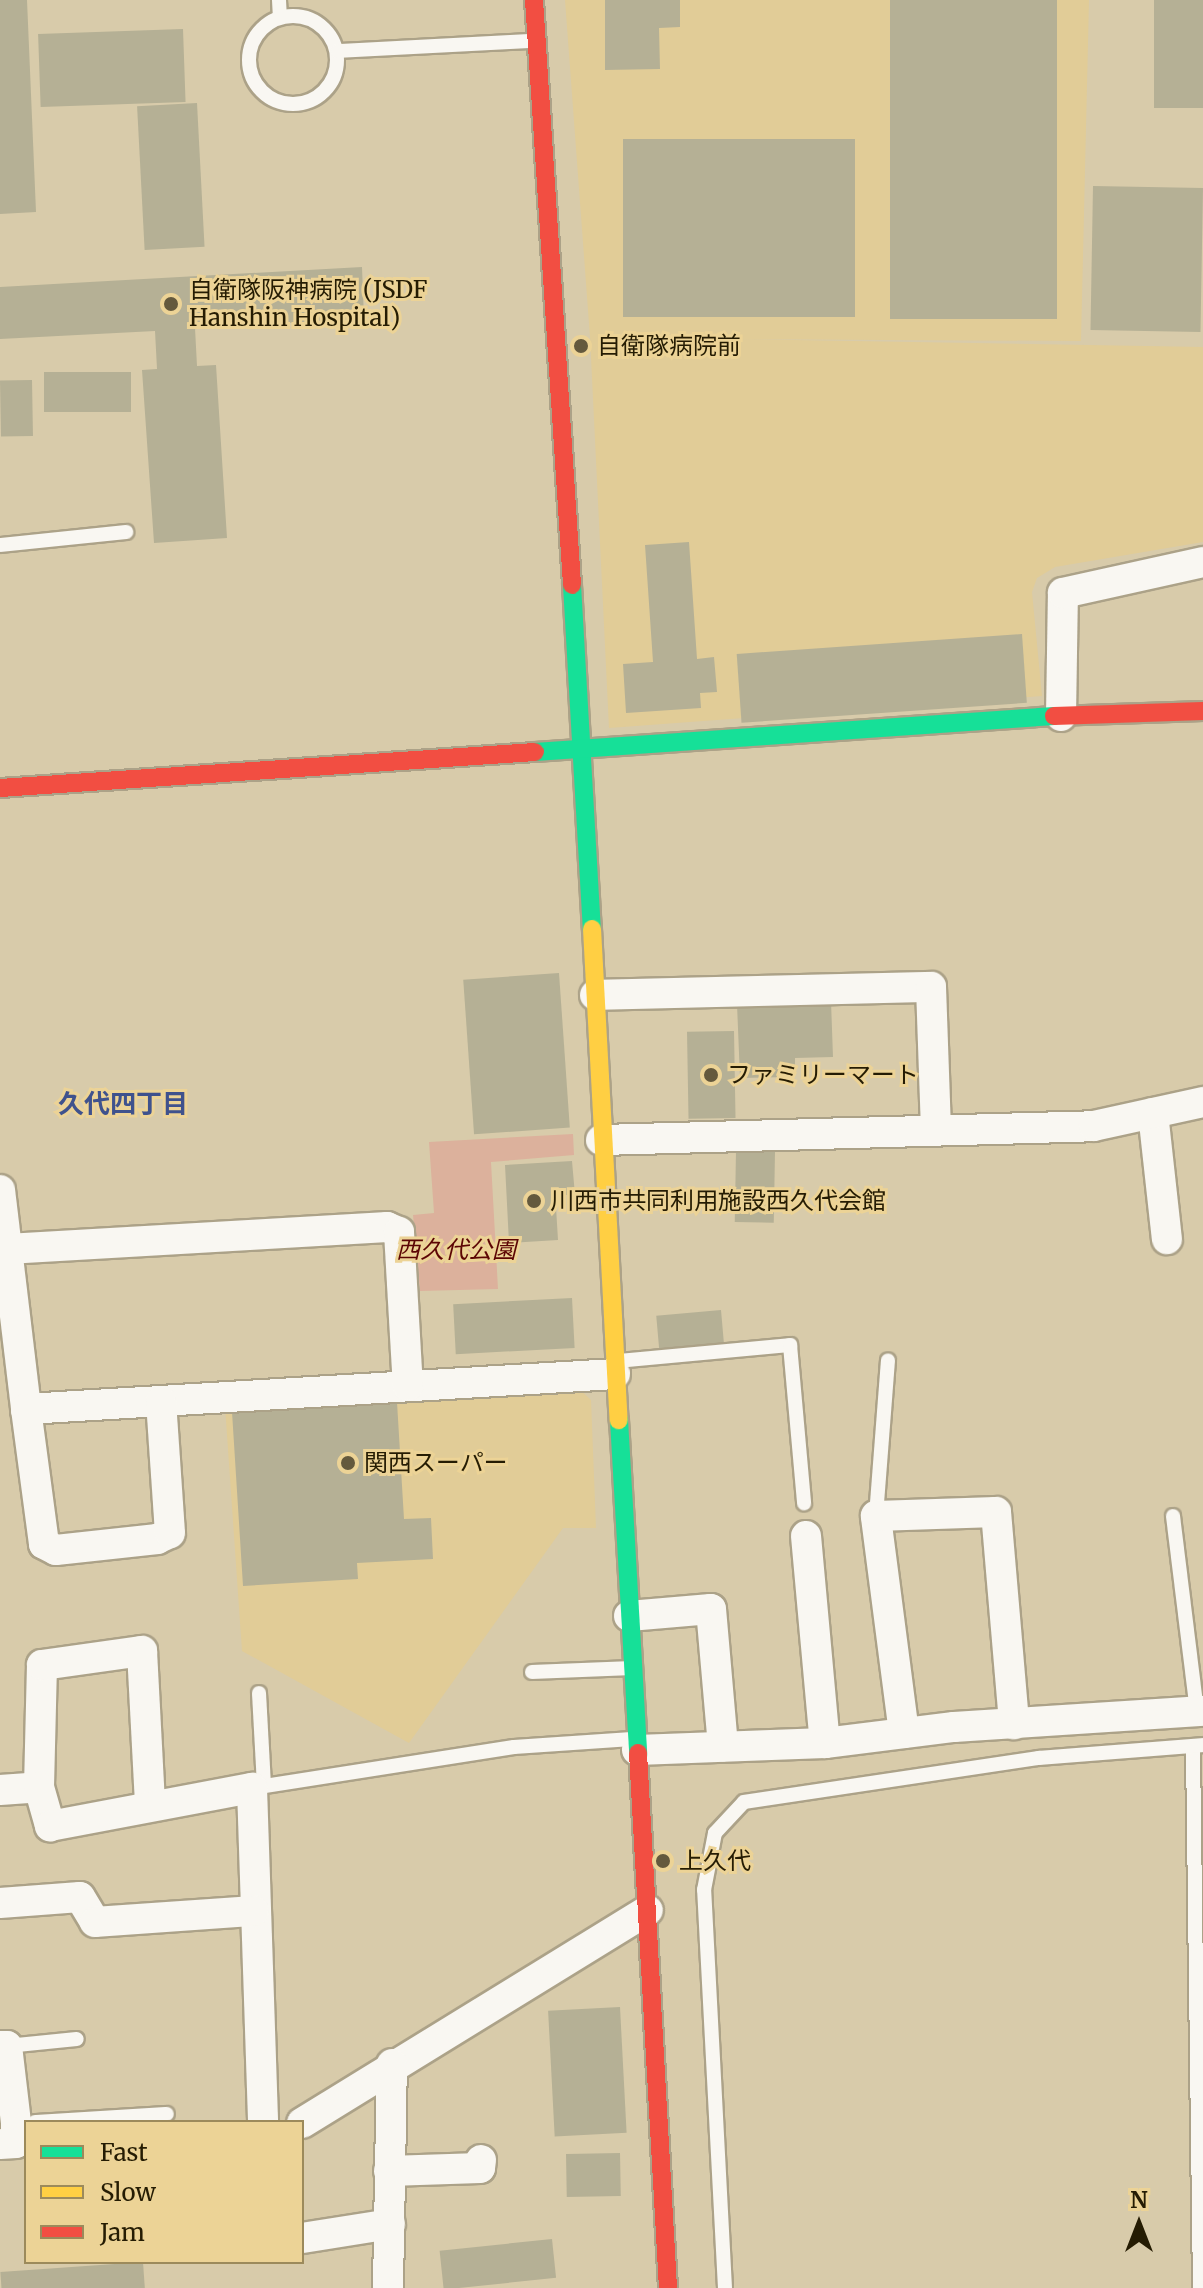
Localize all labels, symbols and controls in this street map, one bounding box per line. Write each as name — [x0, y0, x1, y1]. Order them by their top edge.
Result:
place label: 自衛隊阪神病院 (JSDF Hanshin Hospital) — [189, 276, 427, 332]
marker: 自衛隊阪神病院 (JSDF Hanshin Hospital) — [160, 293, 182, 315]
place label: 自衛隊病院前 — [597, 332, 741, 360]
marker: 自衛隊病院前 — [572, 337, 590, 355]
place label: ファミリーマート — [727, 1061, 919, 1089]
marker: ファミリーマート — [702, 1066, 720, 1084]
district label: 久代四丁目 — [58, 1088, 188, 1120]
place label: 川西市共同利用施設西久代会館 — [550, 1187, 886, 1215]
marker: 川西市共同利用施設西久代会館 — [525, 1192, 543, 1210]
park label: 西久代公園 — [396, 1236, 516, 1264]
place label: 関西スーパー — [364, 1449, 508, 1477]
marker: 関西スーパー — [339, 1454, 357, 1472]
place label: 上久代 — [679, 1847, 751, 1875]
marker: 上久代 — [654, 1852, 672, 1870]
legend — [24, 2120, 304, 2264]
text: Fast — [100, 2137, 148, 2168]
text: Slow — [100, 2177, 156, 2208]
north arrow — [1099, 2184, 1179, 2264]
text: N — [1130, 2186, 1148, 2214]
text: Jam — [100, 2217, 145, 2248]

